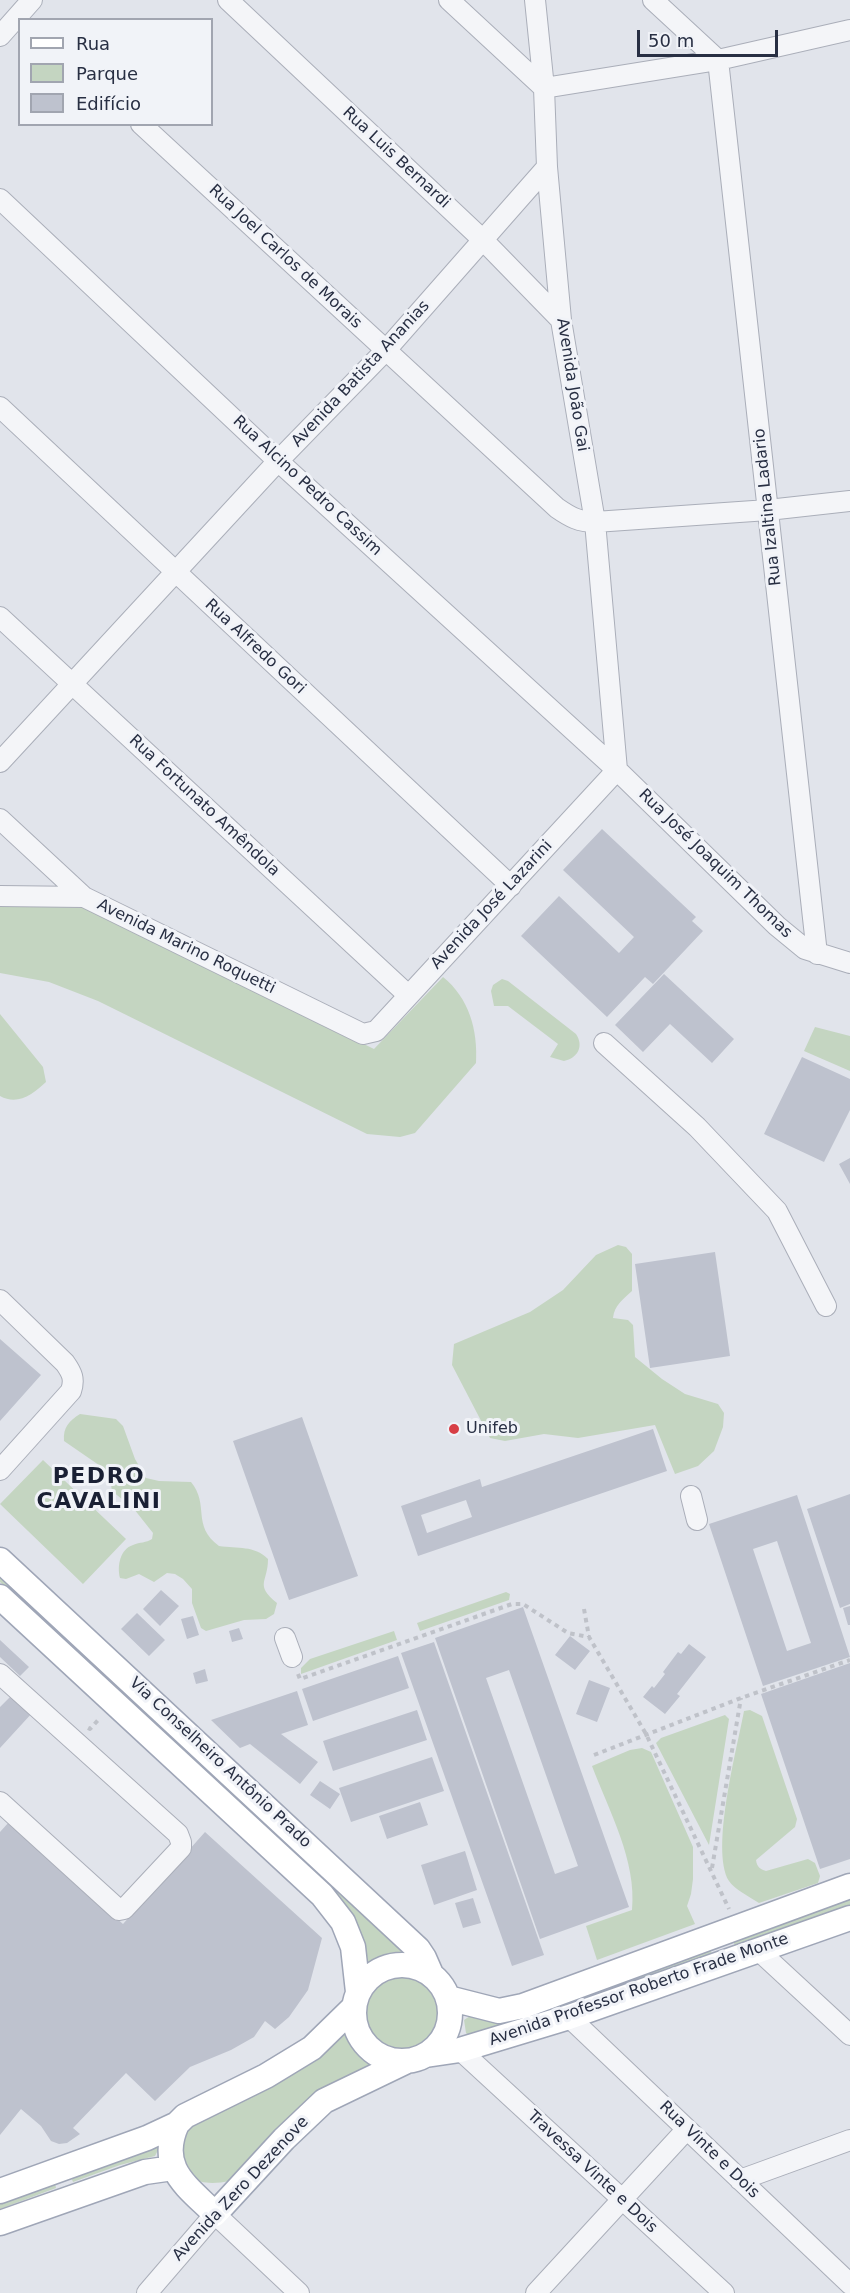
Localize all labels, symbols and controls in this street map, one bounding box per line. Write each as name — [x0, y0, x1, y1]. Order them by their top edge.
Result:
legend — [18, 18, 213, 126]
scale bar — [640, 18, 781, 56]
text: 50 m — [648, 30, 694, 51]
text: Rua — [76, 33, 110, 54]
text: Parque — [76, 63, 138, 84]
text: Edifício — [76, 93, 141, 114]
street label: Rua Luis Bernardi — [338, 103, 454, 213]
street label: Rua Joel Carlos de Morais — [204, 181, 366, 333]
street label: Avenida Batista Ananias — [288, 297, 434, 451]
street label: Avenida João Gai — [552, 317, 592, 453]
street label: Rua Alcino Pedro Cassim — [228, 412, 386, 560]
street label: Rua Izaltina Ladario — [750, 427, 786, 587]
street label: Rua Alfredo Gori — [201, 595, 309, 699]
street label: Rua Fortunato Amêndola — [125, 731, 283, 881]
street label: Rua José Joaquim Thomas — [634, 785, 796, 943]
street label: Avenida José Lazarini — [427, 837, 557, 973]
street label: Avenida Marino Roquetti — [94, 895, 278, 999]
place label: Unifeb — [466, 1419, 518, 1439]
marker: Unifeb — [447, 1422, 461, 1436]
district label: PEDRO CAVALINI — [36, 1464, 162, 1516]
street label: Via Conselheiro Antônio Prado — [125, 1674, 315, 1852]
street label: Avenida Professor Roberto Frade Monte — [487, 1930, 791, 2050]
street label: Rua Vinte e Dois — [655, 2097, 763, 2203]
street label: Travessa Vinte e Dois — [523, 2107, 661, 2237]
street label: Avenida Zero Dezenove — [169, 2113, 313, 2265]

